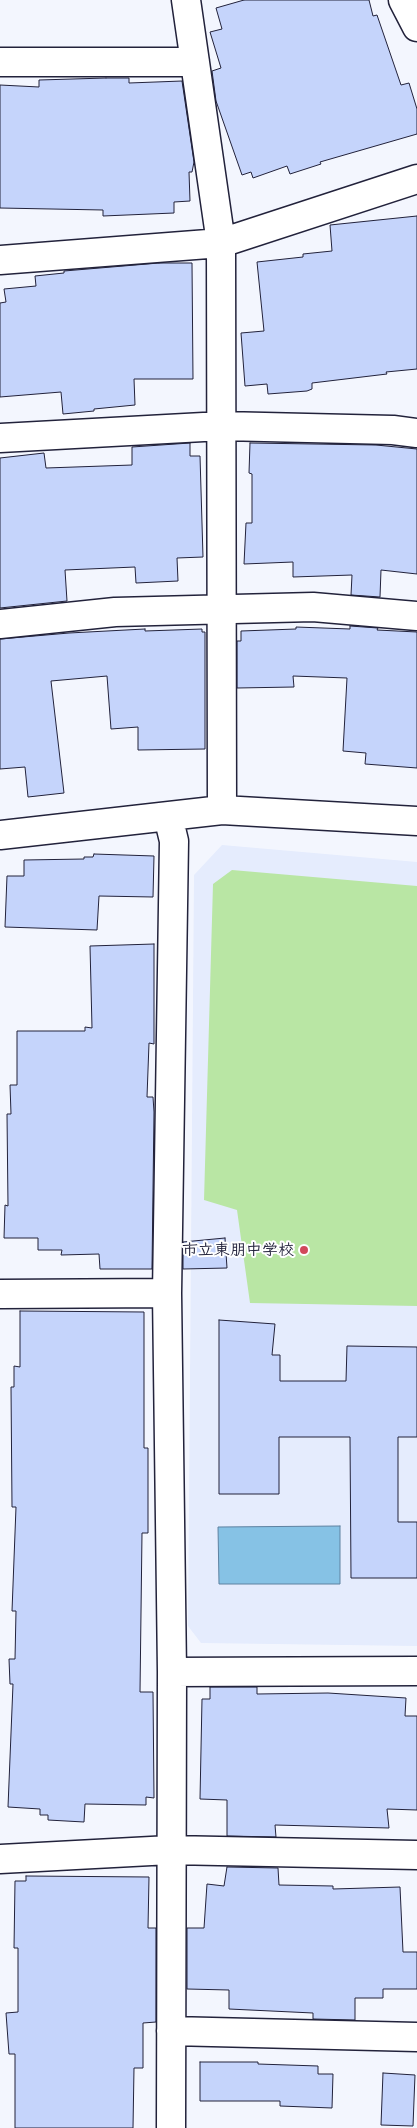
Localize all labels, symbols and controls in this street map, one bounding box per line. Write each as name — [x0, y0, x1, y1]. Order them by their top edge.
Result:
place label: 市立東朋中学校 — [182, 1240, 294, 1260]
marker: 市立東朋中学校 — [298, 1244, 310, 1256]

